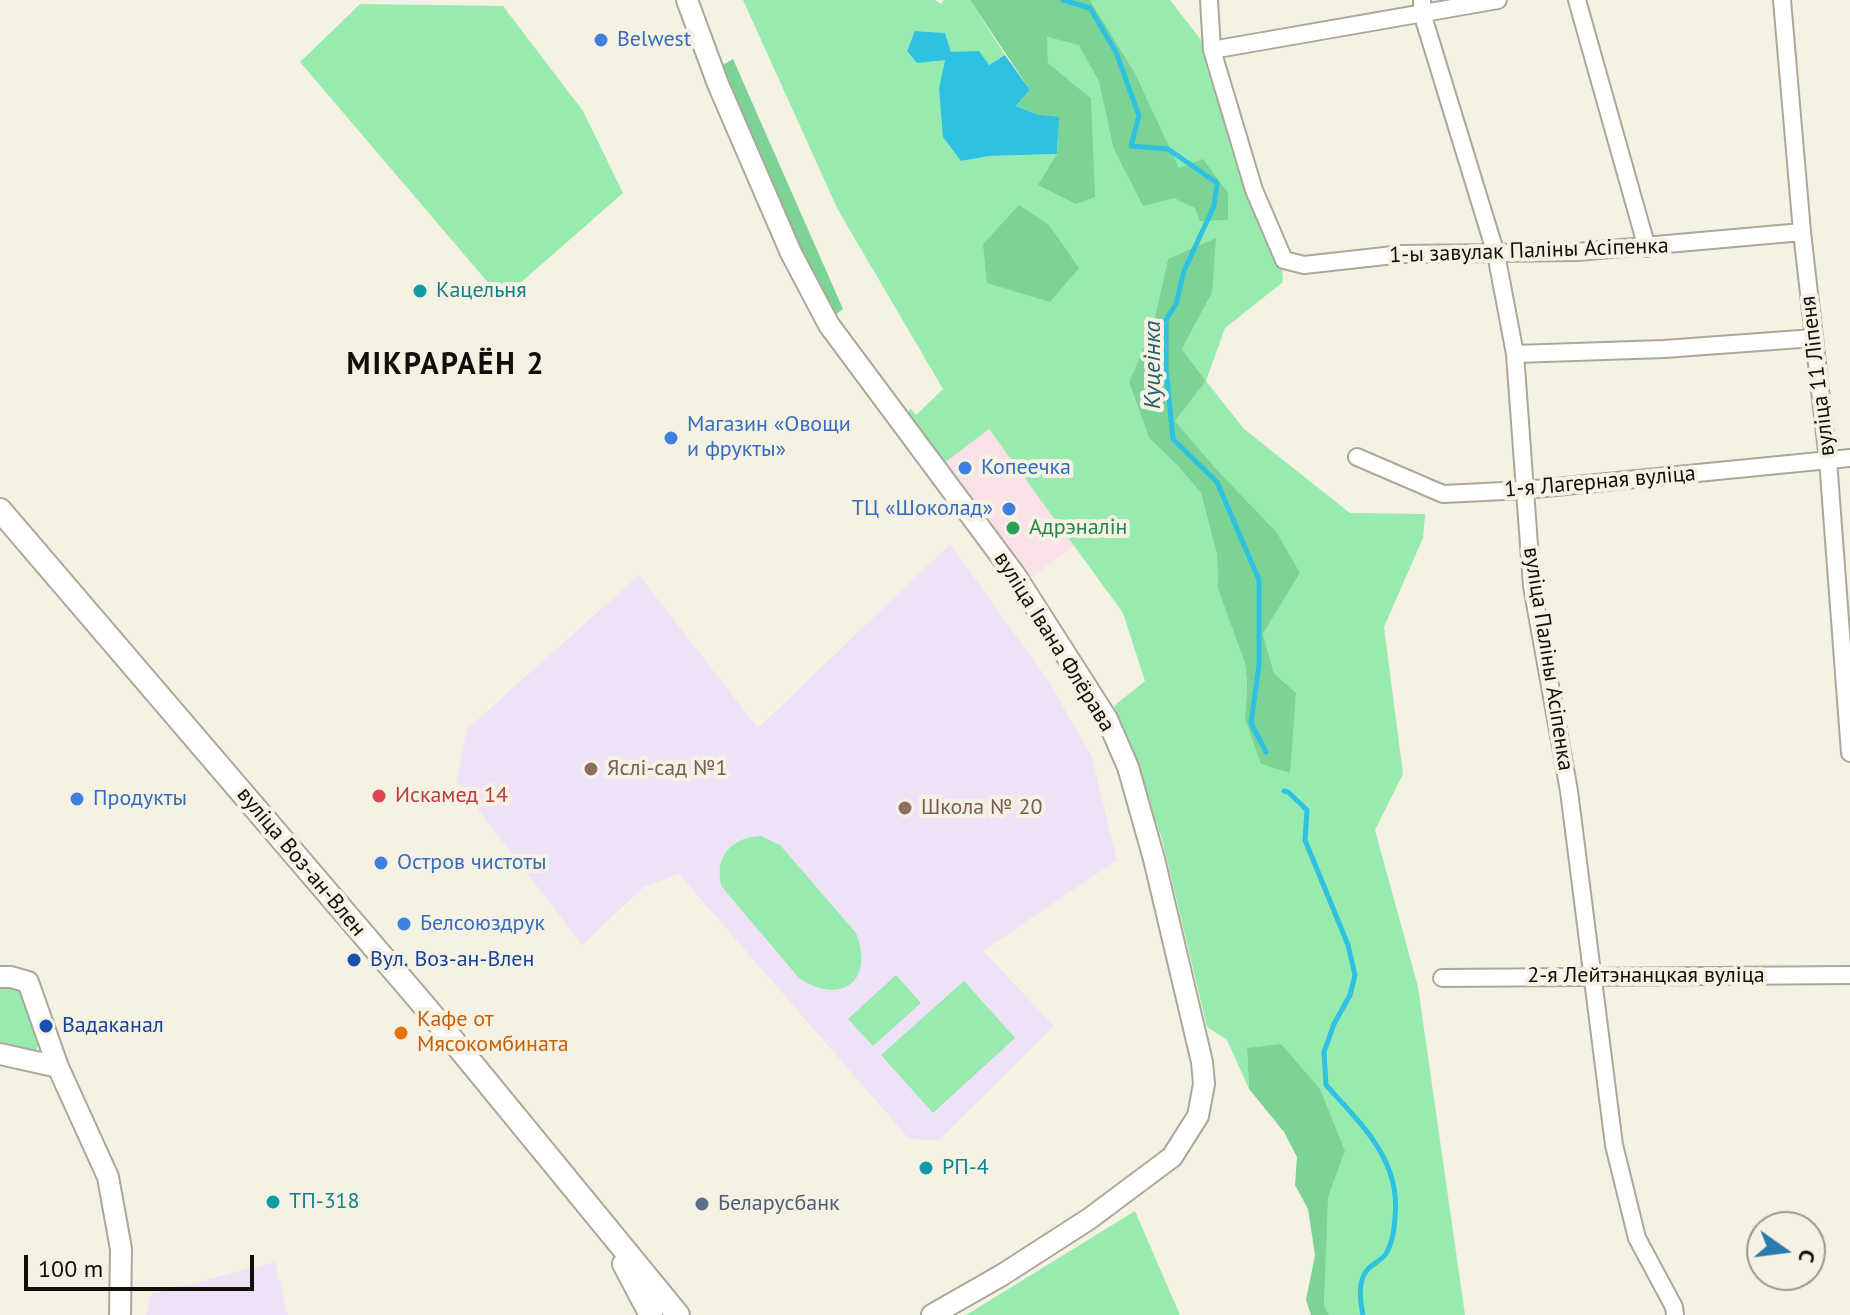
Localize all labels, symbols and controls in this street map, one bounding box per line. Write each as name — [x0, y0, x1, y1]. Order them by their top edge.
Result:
place label: Belwest — [617, 27, 691, 53]
marker: Belwest — [592, 31, 610, 49]
street label: 1-ы завулак Паліны Асіпенка — [1389, 233, 1669, 269]
place label: Кацельня — [436, 278, 527, 304]
marker: Кацельня — [411, 282, 429, 300]
street label: вуліца 11 Ліпеня — [1795, 294, 1841, 458]
water label: Куцеінка — [1139, 321, 1167, 409]
district label: МІКРАРАЁН 2 — [347, 347, 545, 383]
place label: Магазин «Овощи и фрукты» — [687, 412, 851, 464]
marker: Магазин «Овощи и фрукты» — [662, 429, 680, 447]
place label: Копеечка — [981, 455, 1071, 481]
marker: Копеечка — [956, 459, 974, 477]
street label: 1-я Лагерная вуліца — [1503, 460, 1697, 504]
place label: ТЦ «Шоколад» — [852, 496, 993, 522]
marker: ТЦ «Шоколад» — [1000, 500, 1018, 518]
place label: Адрэналін — [1029, 515, 1127, 541]
marker: Адрэналін — [1004, 519, 1022, 537]
street label: вуліца Паліны Асіпенка — [1517, 545, 1579, 773]
street label: вуліца Івана Флёрава — [988, 547, 1120, 737]
place label: Яслі-сад №1 — [607, 756, 727, 782]
marker: Яслі-сад №1 — [582, 760, 600, 778]
street label: вуліца Воз-ан-Влен — [231, 782, 371, 942]
place label: Искамед 14 — [395, 783, 508, 809]
place label: Продукты — [93, 786, 187, 812]
marker: Искамед 14 — [370, 787, 388, 805]
marker: Продукты — [68, 790, 86, 808]
place label: Школа № 20 — [921, 795, 1042, 821]
marker: Школа № 20 — [896, 799, 914, 817]
place label: Остров чистоты — [397, 850, 546, 876]
marker: Остров чистоты — [372, 854, 390, 872]
place label: Белсоюздрук — [420, 911, 545, 937]
marker: Белсоюздрук — [395, 915, 413, 933]
place label: Вул. Воз-ан-Влен — [370, 947, 534, 973]
marker: Вул. Воз-ан-Влен — [345, 951, 363, 969]
street label: 2-я Лейтэнанцкая вуліца — [1527, 963, 1765, 989]
place label: Кафе от Мясокомбината — [417, 1007, 569, 1058]
place label: Вадаканал — [62, 1013, 164, 1039]
marker: Вадаканал — [37, 1017, 55, 1035]
marker: Кафе от Мясокомбината — [392, 1024, 410, 1042]
place label: РП-4 — [942, 1155, 989, 1181]
marker: РП-4 — [917, 1159, 935, 1177]
place label: ТП-318 — [289, 1189, 360, 1215]
place label: Беларусбанк — [718, 1191, 840, 1217]
marker: ТП-318 — [264, 1193, 282, 1211]
marker: Беларусбанк — [693, 1195, 711, 1213]
north arrow — [1746, 1211, 1826, 1291]
scale bar — [28, 1239, 258, 1289]
text: С — [1792, 1247, 1822, 1266]
text: 100 m — [38, 1253, 103, 1284]

